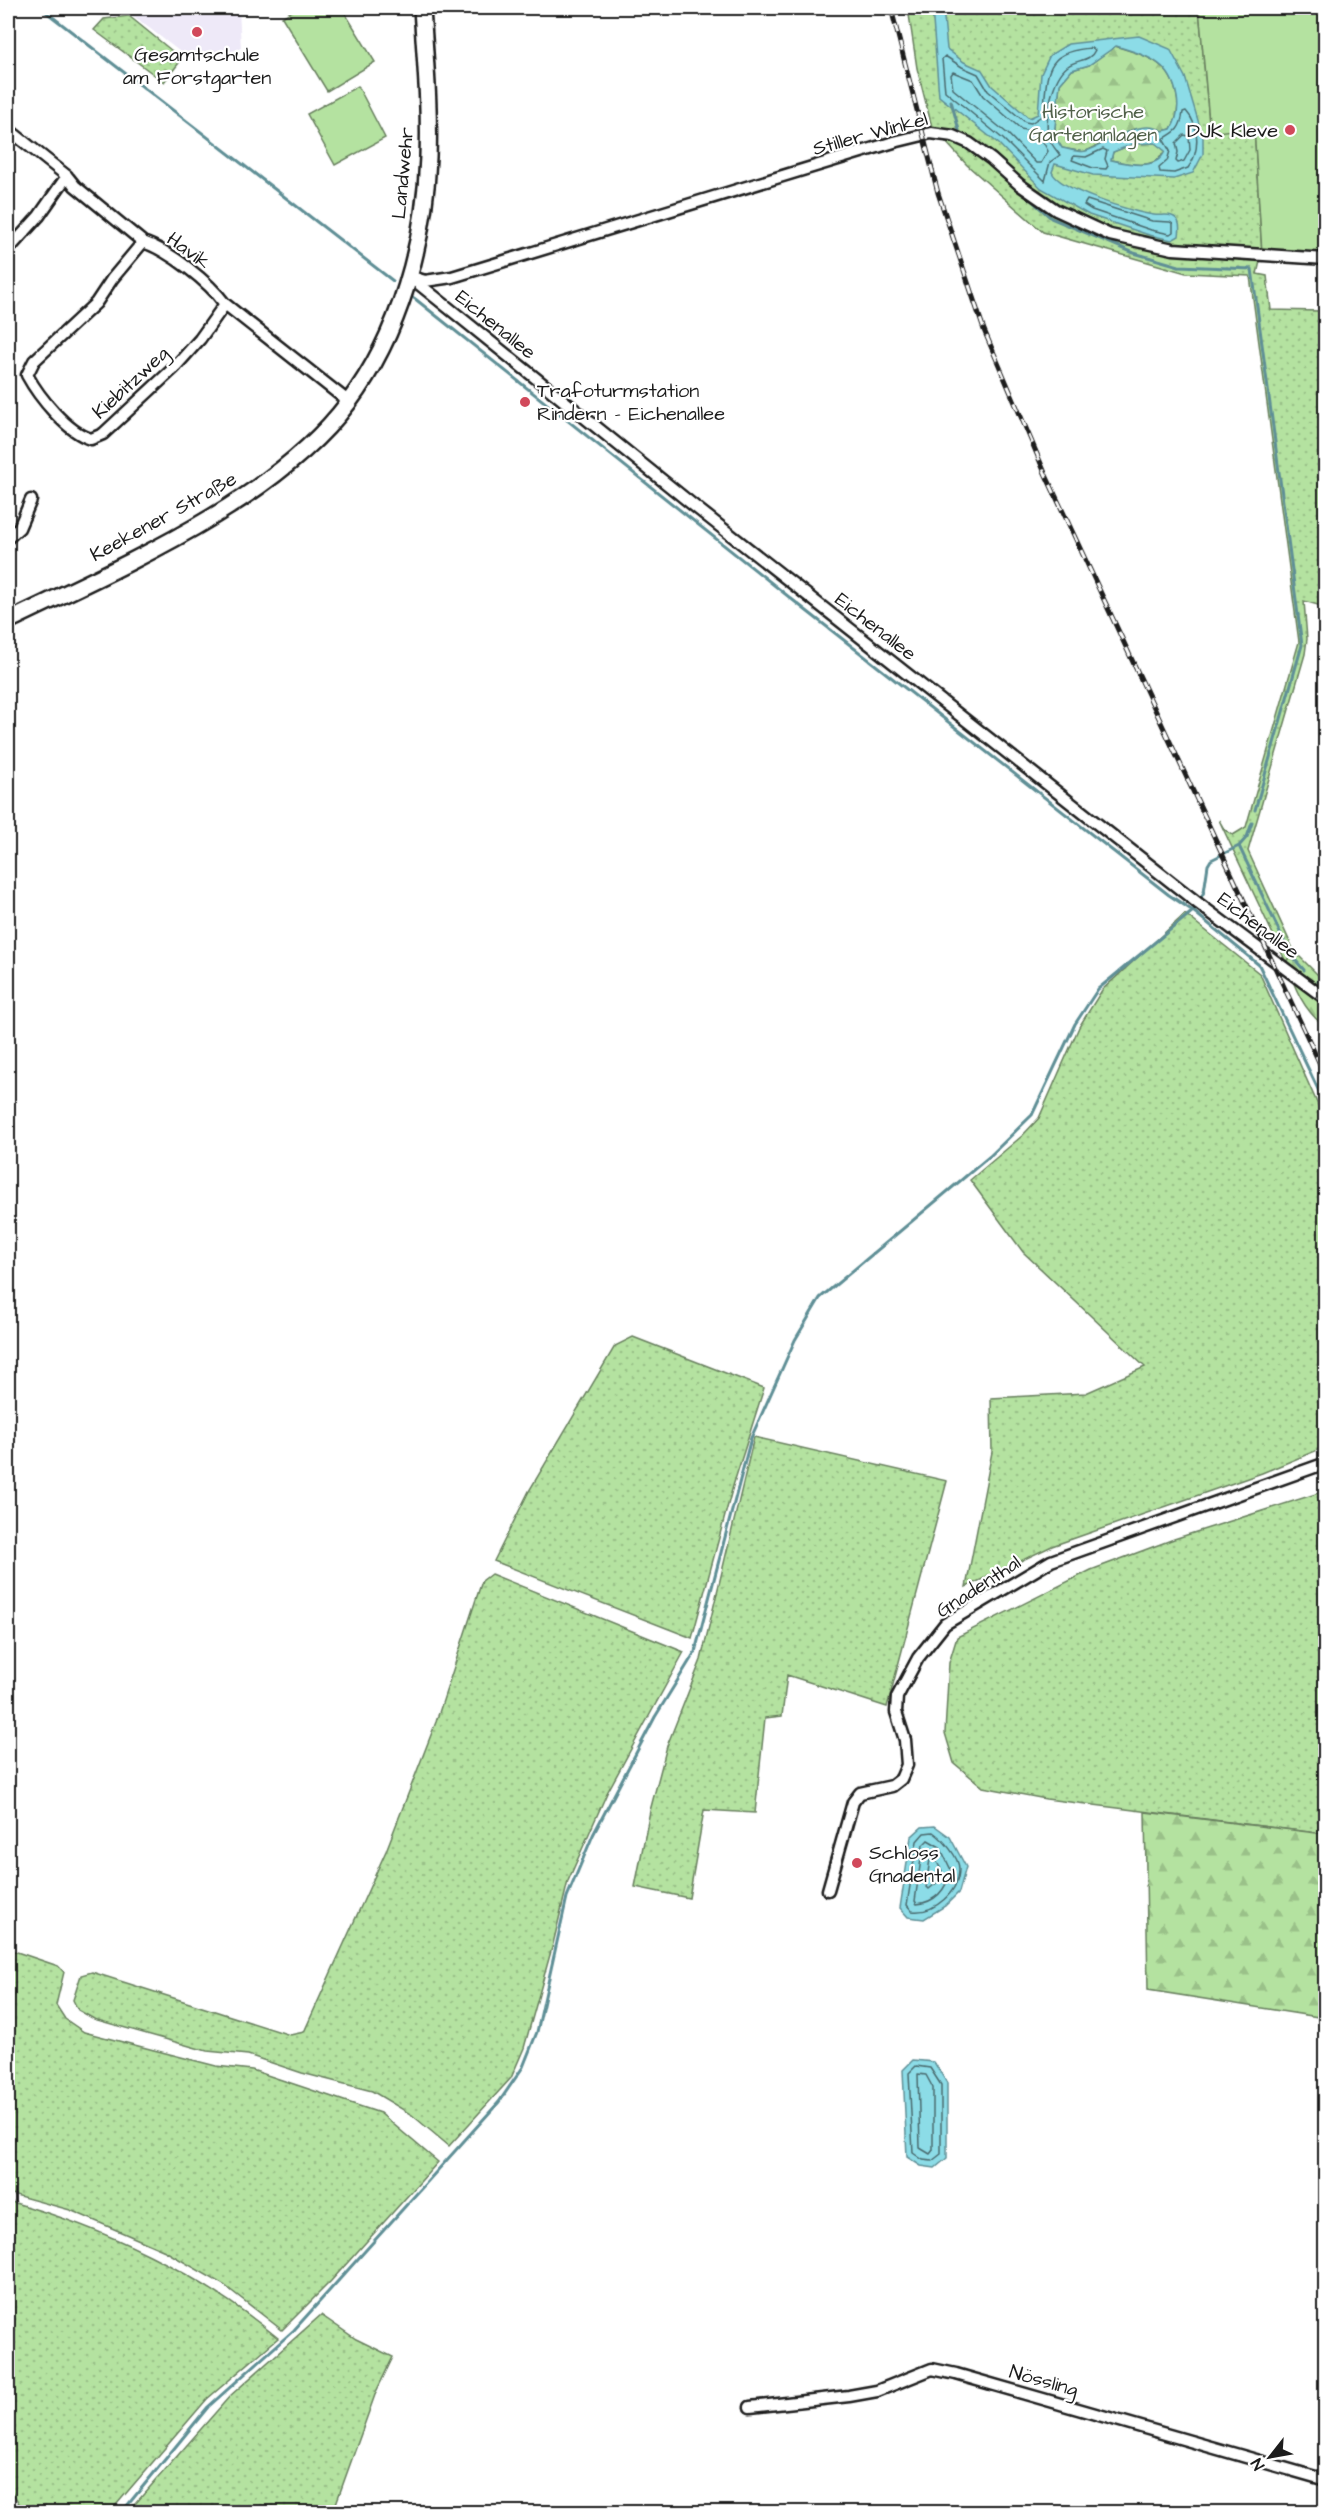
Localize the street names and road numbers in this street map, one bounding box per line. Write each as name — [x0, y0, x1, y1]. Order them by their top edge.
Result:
street label: Stiller Winkel — [810, 105, 931, 163]
street label: Landwehr — [385, 126, 421, 220]
street label: Havik — [161, 225, 216, 276]
street label: Eichenallee — [449, 284, 542, 366]
street label: Kiebitzweg — [86, 340, 176, 426]
street label: Keekener Straße — [85, 465, 242, 569]
street label: Eichenallee — [829, 586, 922, 668]
street label: Eichenallee — [1211, 886, 1305, 966]
street label: Gnadenthal — [930, 1549, 1027, 1625]
street label: Nössling — [1006, 2358, 1081, 2405]

